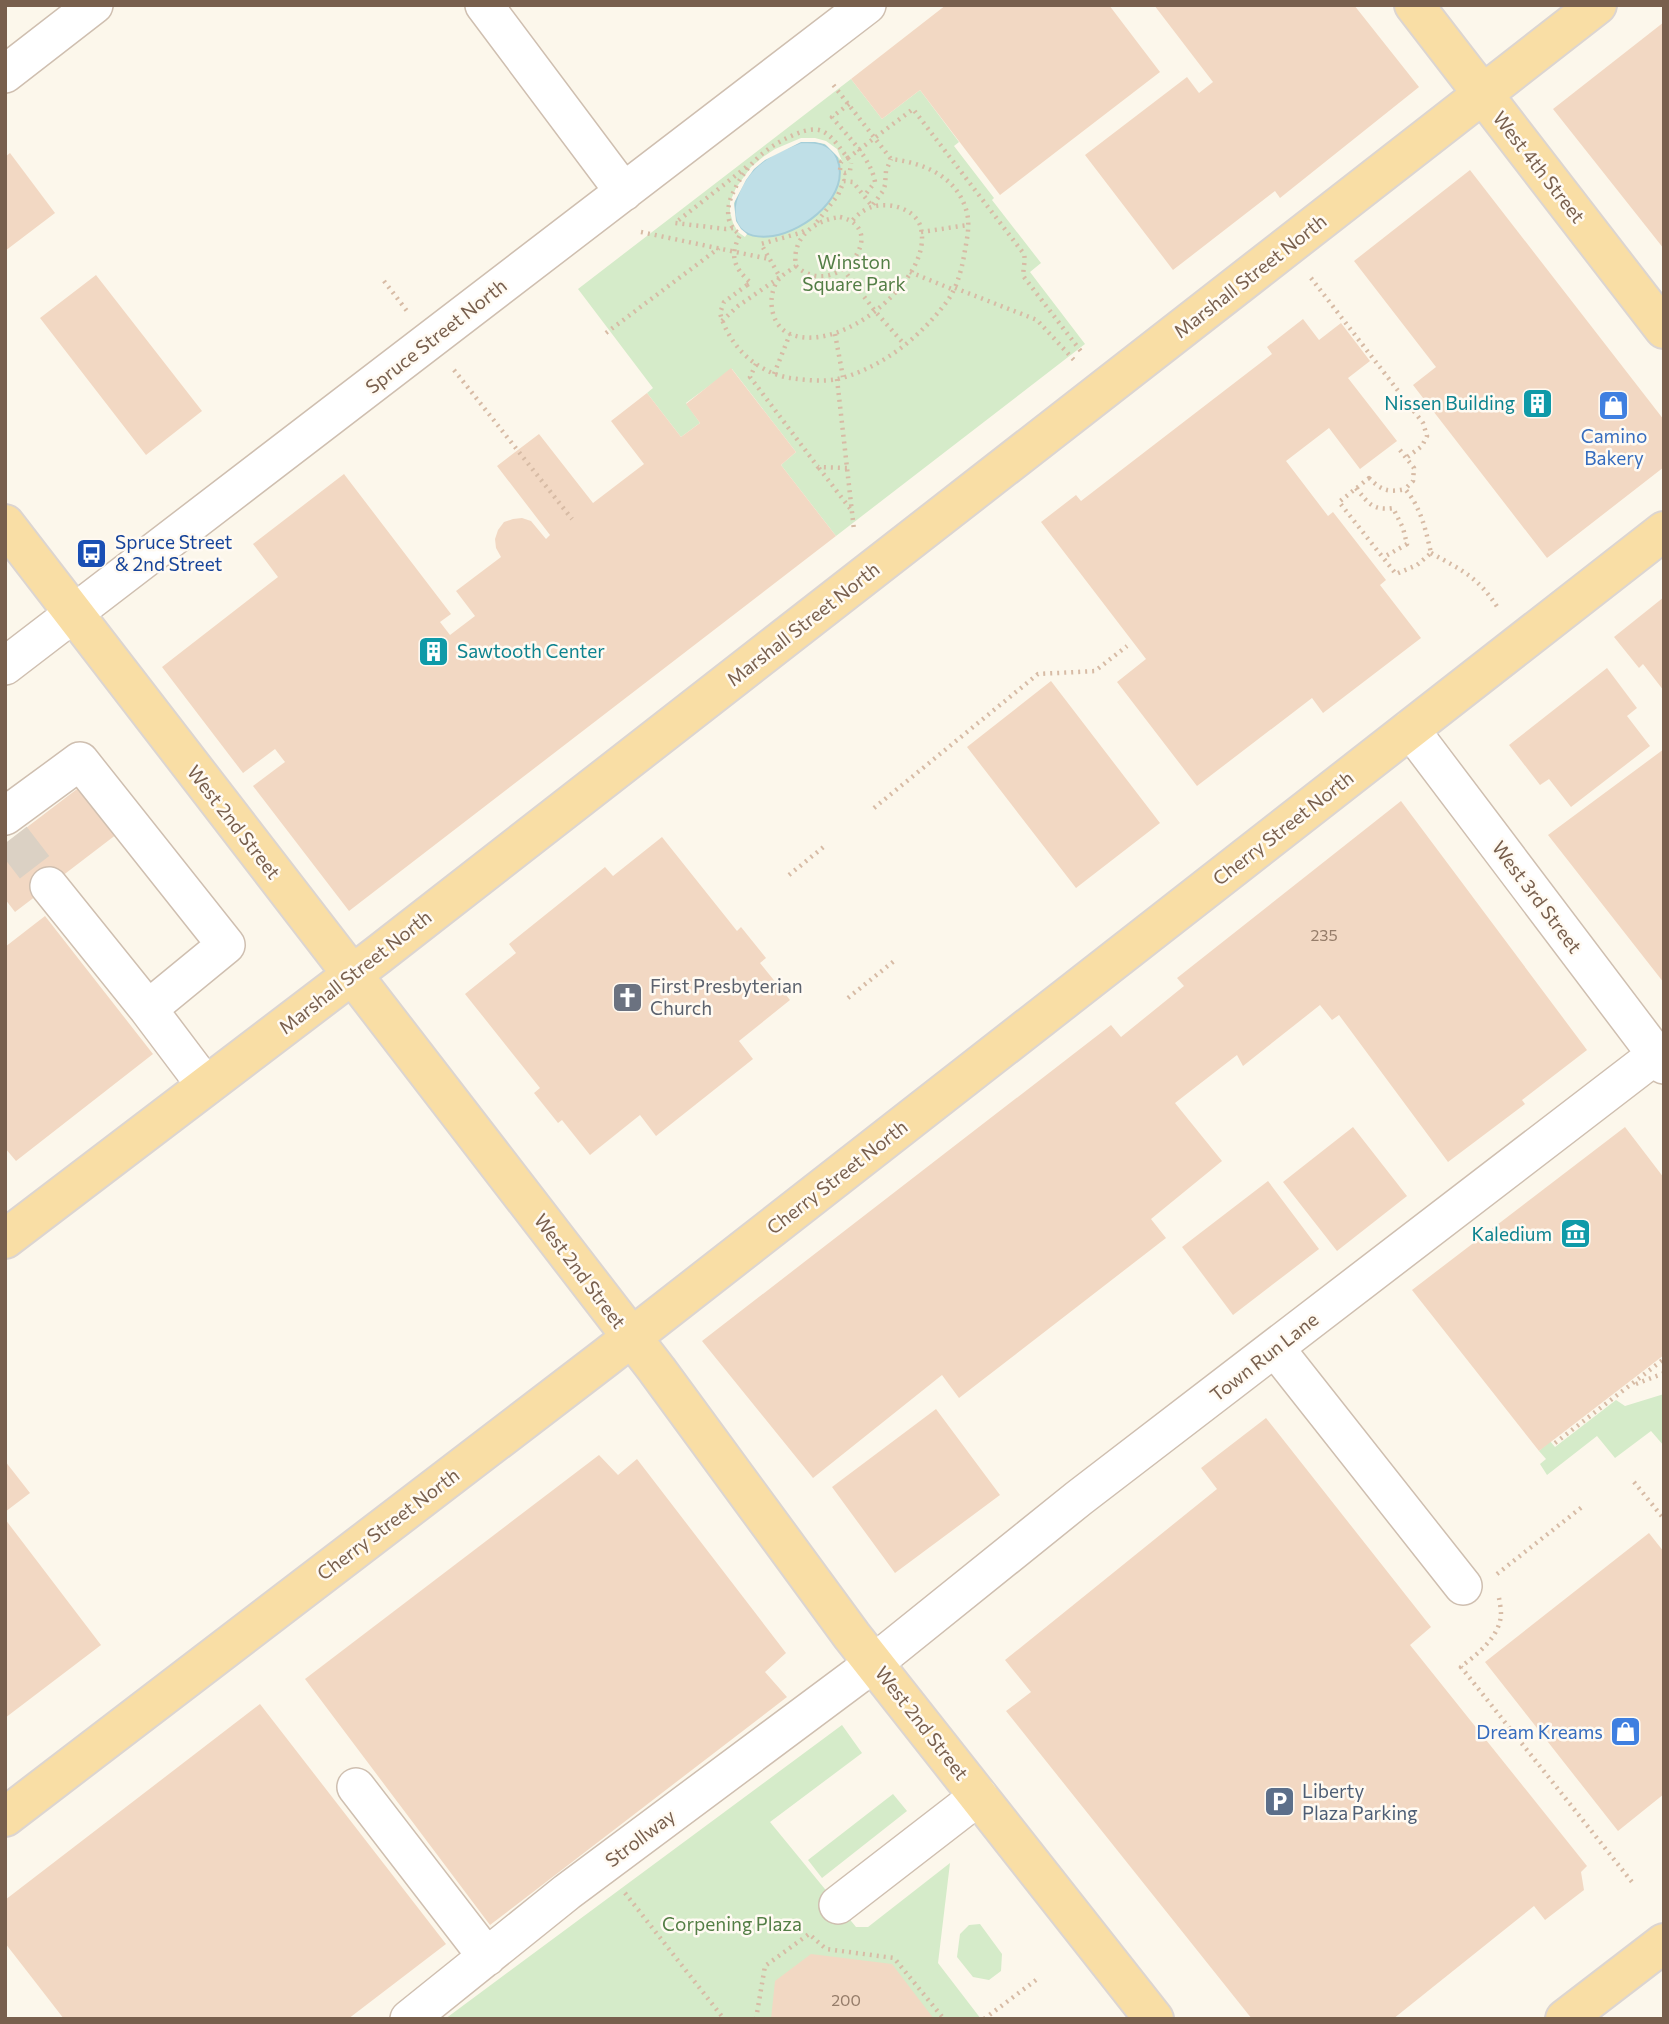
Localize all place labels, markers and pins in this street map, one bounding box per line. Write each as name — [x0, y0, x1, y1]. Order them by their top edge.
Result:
building icon: Nissen Building — [1521, 386, 1555, 420]
shop icon: Camino Bakery — [1597, 388, 1631, 422]
place label: Nissen Building — [1384, 391, 1515, 414]
place label: Camino Bakery — [1581, 424, 1647, 469]
place label: Spruce Street & 2nd Street — [115, 530, 233, 575]
bus stop icon: Spruce Street & 2nd Street — [75, 536, 109, 570]
building icon: Sawtooth Center — [417, 634, 451, 668]
place label: Sawtooth Center — [457, 639, 605, 662]
place label: First Presbyterian Church — [650, 974, 803, 1019]
church icon: First Presbyterian Church — [610, 980, 644, 1014]
museum icon: Kaledium — [1558, 1217, 1592, 1251]
place label: Kaledium — [1471, 1222, 1552, 1245]
shop icon: Dream Kreams — [1609, 1715, 1643, 1749]
place label: Dream Kreams — [1476, 1720, 1603, 1743]
place label: Liberty Plaza Parking — [1302, 1779, 1418, 1824]
parking icon: Liberty Plaza Parking — [1262, 1785, 1296, 1819]

